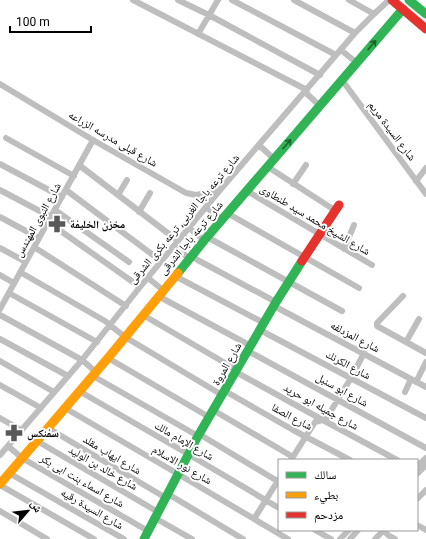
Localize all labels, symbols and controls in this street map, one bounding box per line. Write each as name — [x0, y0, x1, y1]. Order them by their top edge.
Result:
scale bar — [10, 8, 91, 34]
text: 100 m — [16, 15, 50, 29]
one-way arrow — [367, 41, 376, 51]
street label: شارع السيدة مريم — [365, 99, 419, 164]
street label: شارع قبلى مدرسه الزراعه — [66, 108, 160, 170]
one-way arrow — [283, 139, 292, 149]
street label: شارع ترعه باجا الغربى, ترعه بكرى الشرقى — [126, 152, 242, 286]
street label: شارع النبوى المهندس — [12, 181, 64, 259]
street label: شارع الشيخ محمد سيد طنطاوى — [258, 182, 372, 258]
street label: شارع ترعه باجا الشرقى — [156, 198, 226, 278]
pharmacy icon: مخزن الخليفة — [47, 214, 67, 234]
place label: مخزن الخليفة — [70, 218, 125, 232]
street label: شارع المزدلفه — [328, 319, 382, 355]
street label: شارع المروة — [210, 340, 244, 388]
street label: شارع الكرنك — [323, 348, 373, 382]
street label: شارع ابو سنبل — [314, 370, 370, 410]
street label: شارع جميله ابو حريد — [281, 381, 361, 433]
street label: شارع الصفا — [269, 401, 315, 433]
street label: شارع الإمام مالك — [152, 419, 216, 463]
pharmacy icon: سفنكس — [4, 423, 24, 443]
place label: سفنكس — [27, 427, 59, 441]
street label: شارع ايهاب مقلد — [81, 433, 143, 477]
street label: شارع خالد بن الوليد — [66, 443, 140, 493]
street label: شارع نور الاسلام — [150, 443, 214, 487]
street label: شارع اسماء بنت ابى بكر — [37, 451, 126, 510]
legend — [278, 459, 418, 531]
text: سالك — [314, 468, 336, 482]
street label: شارع السيدة رقيه — [58, 486, 126, 532]
text: بطيء — [314, 488, 338, 505]
north arrow — [8, 491, 48, 531]
text: ش — [27, 498, 45, 516]
text: مزدحم — [314, 508, 343, 523]

